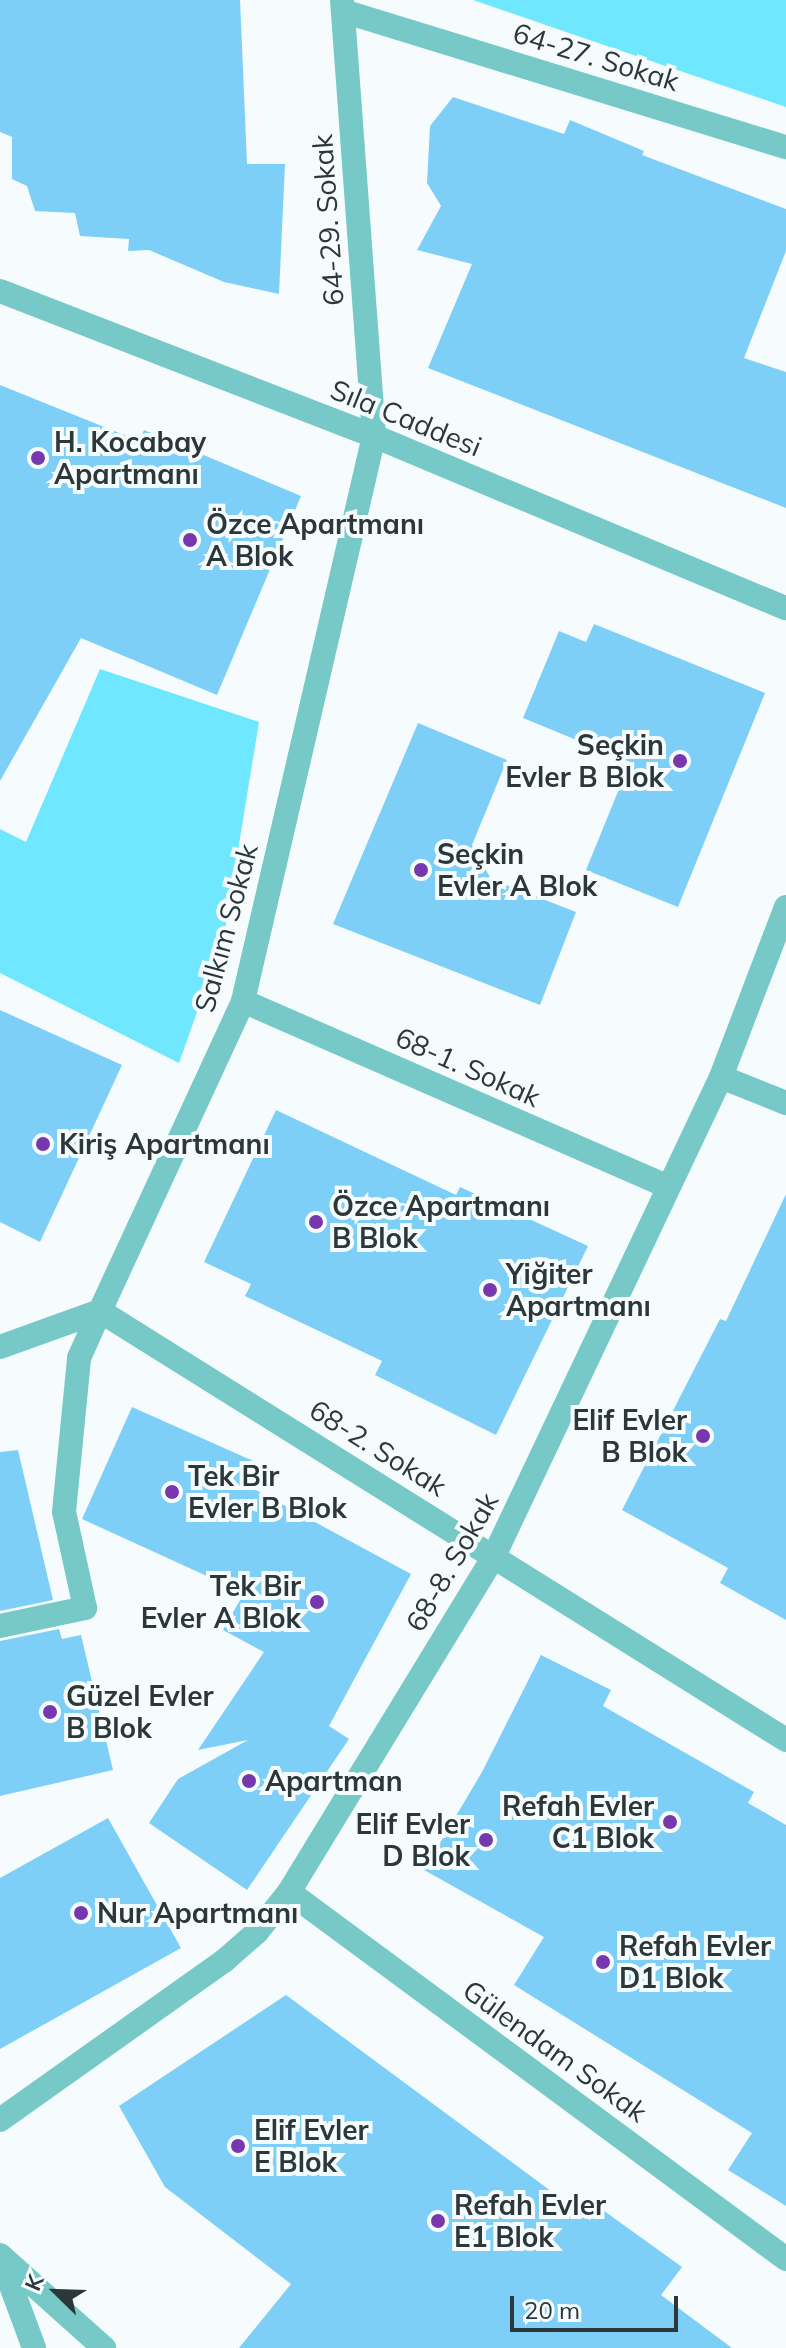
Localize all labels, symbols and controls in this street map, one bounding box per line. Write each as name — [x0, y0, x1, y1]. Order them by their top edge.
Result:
street label: 64-27. Sokak — [509, 16, 683, 98]
street label: 64-29. Sokak — [305, 133, 351, 307]
street label: Sıla Caddesi — [326, 373, 486, 463]
place label: H. Kocabay Apartmanı — [54, 425, 206, 491]
marker: H. Kocabay Apartmanı — [29, 449, 47, 467]
place label: Özce Apartmanı A Blok — [206, 507, 424, 573]
marker: Özce Apartmanı A Blok — [181, 531, 199, 549]
place label: Seçkin Evler B Blok — [505, 728, 664, 794]
marker: Seçkin Evler B Blok — [671, 752, 689, 770]
place label: Seçkin Evler A Blok — [437, 837, 597, 903]
street label: Salkım Sokak — [187, 840, 265, 1016]
marker: Seçkin Evler A Blok — [412, 861, 430, 879]
street label: 68-1. Sokak — [390, 1020, 546, 1114]
place label: Kiriş Apartmanı — [59, 1127, 270, 1161]
marker: Kiriş Apartmanı — [34, 1135, 52, 1153]
place label: Özce Apartmanı B Blok — [332, 1189, 550, 1255]
marker: Özce Apartmanı B Blok — [307, 1213, 325, 1231]
place label: Yiğiter Apartmanı — [506, 1257, 651, 1323]
marker: Yiğiter Apartmanı — [481, 1281, 499, 1299]
street label: 68-2. Sokak — [303, 1393, 453, 1503]
place label: Elif Evler B Blok — [572, 1403, 687, 1469]
marker: Elif Evler B Blok — [694, 1427, 712, 1445]
place label: Tek Bir Evler B Blok — [188, 1459, 347, 1525]
marker: Tek Bir Evler B Blok — [163, 1483, 181, 1501]
street label: 68-8. Sokak — [399, 1486, 505, 1638]
place label: Tek Bir Evler A Blok — [141, 1569, 301, 1635]
marker: Tek Bir Evler A Blok — [308, 1593, 326, 1611]
place label: Güzel Evler B Blok — [66, 1679, 214, 1745]
marker: Güzel Evler B Blok — [41, 1703, 59, 1721]
place label: Apartman — [265, 1764, 403, 1798]
marker: Apartman — [240, 1772, 258, 1790]
place label: Refah Evler C1 Blok — [502, 1789, 654, 1855]
place label: Elif Evler D Blok — [355, 1807, 470, 1873]
marker: Refah Evler C1 Blok — [661, 1813, 679, 1831]
marker: Elif Evler D Blok — [477, 1831, 495, 1849]
place label: Nur Apartmanı — [97, 1896, 298, 1930]
marker: Nur Apartmanı — [72, 1904, 90, 1922]
place label: Refah Evler D1 Blok — [619, 1929, 771, 1995]
marker: Refah Evler D1 Blok — [594, 1953, 612, 1971]
street label: Gülendam Sokak — [456, 1973, 654, 2129]
place label: Elif Evler E Blok — [254, 2113, 369, 2179]
marker: Elif Evler E Blok — [229, 2137, 247, 2155]
place label: Refah Evler E1 Blok — [454, 2188, 606, 2254]
marker: Refah Evler E1 Blok — [429, 2212, 447, 2230]
north arrow — [16, 2252, 96, 2332]
text: K — [18, 2270, 50, 2295]
scale bar — [514, 2280, 682, 2330]
text: 20 m — [524, 2295, 580, 2325]

